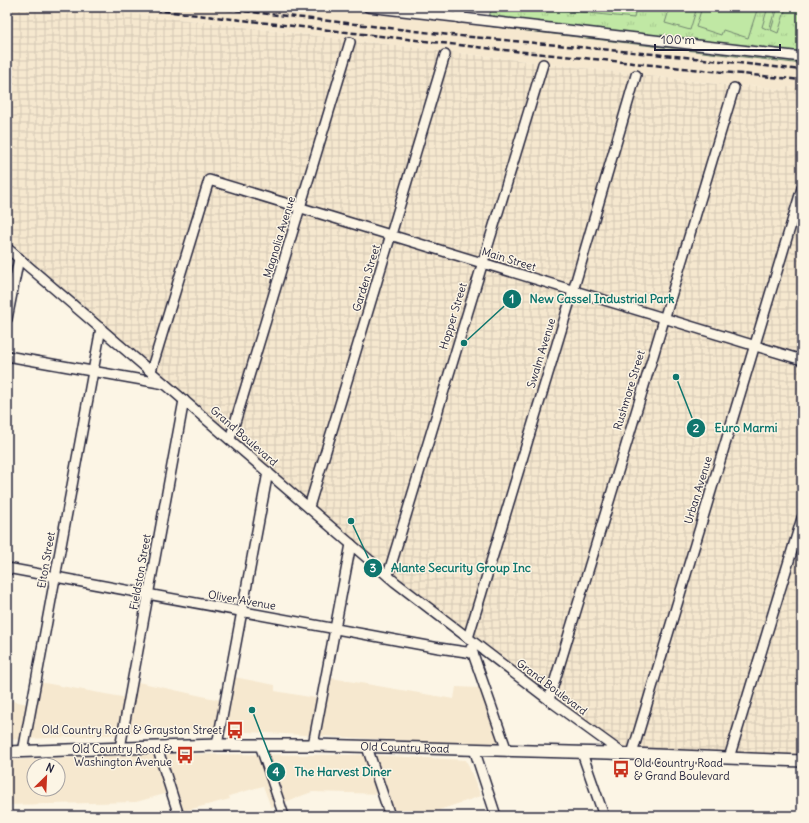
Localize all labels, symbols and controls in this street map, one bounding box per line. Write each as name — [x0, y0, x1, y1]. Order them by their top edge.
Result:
scale bar — [655, 26, 780, 52]
text: 100 m — [661, 32, 695, 47]
street label: Magnolia Avenue — [260, 194, 298, 279]
street label: Garden Street — [349, 243, 383, 313]
street label: Main Street — [480, 244, 538, 274]
street label: Hopper Street — [436, 281, 470, 351]
callout: New Cassel Industrial Park — [502, 287, 683, 311]
text: 1 — [510, 291, 514, 306]
text: New Cassel Industrial Park — [530, 291, 674, 306]
street label: Swalm Avenue — [524, 316, 558, 390]
street label: Rushmore Street — [610, 348, 648, 432]
street label: Grand Boulevard — [207, 403, 281, 469]
callout: Euro Marmi — [686, 416, 785, 440]
text: 2 — [693, 420, 700, 435]
text: Euro Marmi — [715, 420, 778, 435]
street label: Urban Avenue — [681, 454, 715, 526]
street label: Elton Street — [34, 530, 58, 589]
street label: Fieldston Street — [126, 533, 154, 611]
callout: Alante Security Group Inc — [363, 556, 539, 580]
text: 3 — [370, 560, 377, 575]
text: Alante Security Group Inc — [391, 560, 531, 576]
street label: Oliver Avenue — [207, 587, 277, 613]
street label: Grand Boulevard — [514, 656, 590, 718]
bus stop icon: Old Country Road & Grayston Street — [225, 720, 245, 740]
place label: Old Country Road & Grayston Street — [41, 723, 222, 737]
street label: Old Country Road — [360, 739, 450, 756]
place label: Old Country Road & Washington Avenue — [72, 742, 173, 769]
bus stop icon: Old Country Road & Washington Avenue — [175, 745, 195, 765]
place label: Old Country Road & Grand Boulevard — [634, 756, 730, 783]
north arrow — [26, 757, 66, 797]
bus stop icon: Old Country Road & Grand Boulevard — [611, 759, 631, 779]
text: N — [44, 760, 56, 776]
callout: The Harvest Diner — [266, 760, 399, 784]
text: 4 — [273, 764, 280, 779]
text: The Harvest Diner — [294, 764, 392, 779]

